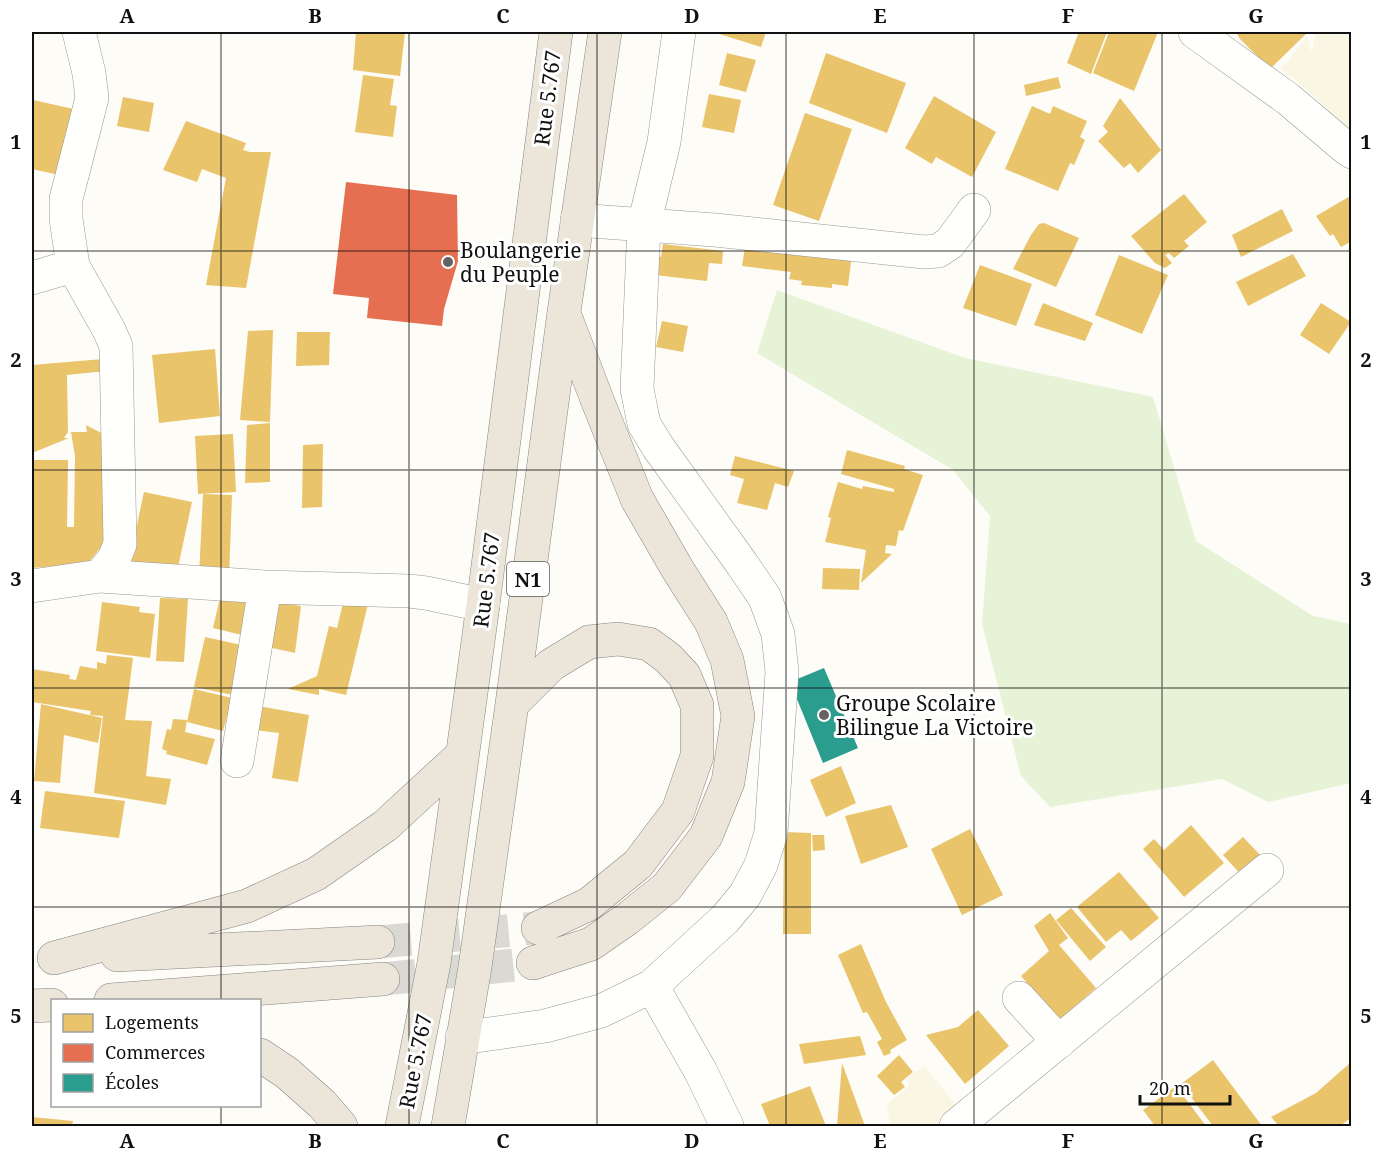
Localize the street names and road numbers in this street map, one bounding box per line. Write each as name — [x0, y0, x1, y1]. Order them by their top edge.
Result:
street label: Rue 5.767 — [527, 49, 567, 147]
street label: Rue 5.767 — [466, 531, 506, 629]
road number: N1 — [507, 562, 549, 596]
street label: Rue 5.767 — [392, 1011, 438, 1111]

